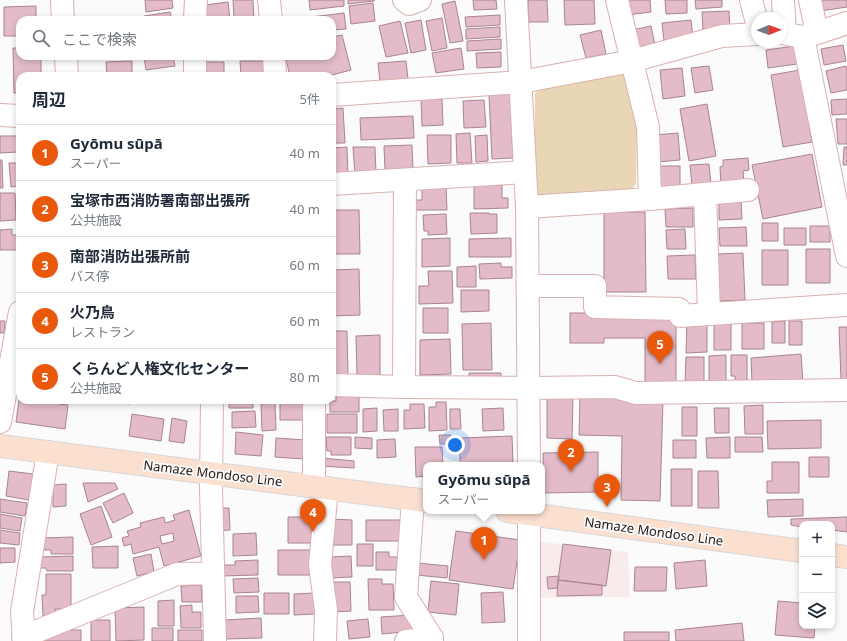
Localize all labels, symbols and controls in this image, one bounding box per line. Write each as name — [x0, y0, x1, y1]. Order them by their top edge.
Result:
north arrow — [751, 12, 787, 48]
search box — [16, 16, 336, 60]
icon: search — [30, 27, 52, 49]
text: ここで検索 — [62, 29, 137, 49]
text: 周辺 — [32, 88, 66, 111]
text: 5件 — [300, 90, 320, 108]
text: Gyōmu sūpā — [70, 133, 163, 153]
text: 1 — [41, 144, 49, 162]
text: 40 m — [290, 144, 320, 162]
text: スーパー — [70, 154, 122, 172]
text: 宝塚市西消防署南部出張所 — [70, 190, 250, 210]
text: 2 — [41, 200, 49, 218]
text: 40 m — [290, 200, 320, 218]
text: 公共施設 — [70, 211, 122, 229]
text: 南部消防出張所前 — [70, 246, 190, 266]
text: 3 — [41, 256, 49, 274]
text: 60 m — [290, 256, 320, 274]
text: バス停 — [70, 267, 109, 285]
text: 火乃鳥 — [70, 302, 115, 322]
text: 4 — [41, 312, 49, 330]
text: 60 m — [290, 312, 320, 330]
text: レストラン — [70, 323, 135, 341]
pin: 5 — [647, 331, 673, 364]
text: くらんど人権文化センター — [70, 358, 250, 378]
text: 5 — [41, 368, 49, 386]
text: 80 m — [290, 368, 320, 386]
text: 公共施設 — [70, 379, 122, 397]
your location — [445, 435, 465, 455]
pin: 2 — [558, 439, 584, 472]
street label: Namaze Mondoso Line — [142, 456, 284, 490]
popup — [423, 462, 545, 514]
text: Gyōmu sūpā — [438, 469, 530, 489]
pin: 3 — [594, 474, 620, 507]
text: スーパー — [438, 490, 489, 508]
pin: 4 — [300, 499, 326, 532]
street label: Namaze Mondoso Line — [583, 512, 725, 550]
map controls — [799, 521, 835, 629]
button: + — [799, 521, 835, 557]
pin: 1 — [471, 527, 497, 560]
button: − — [799, 557, 835, 593]
button: layers — [799, 593, 835, 629]

